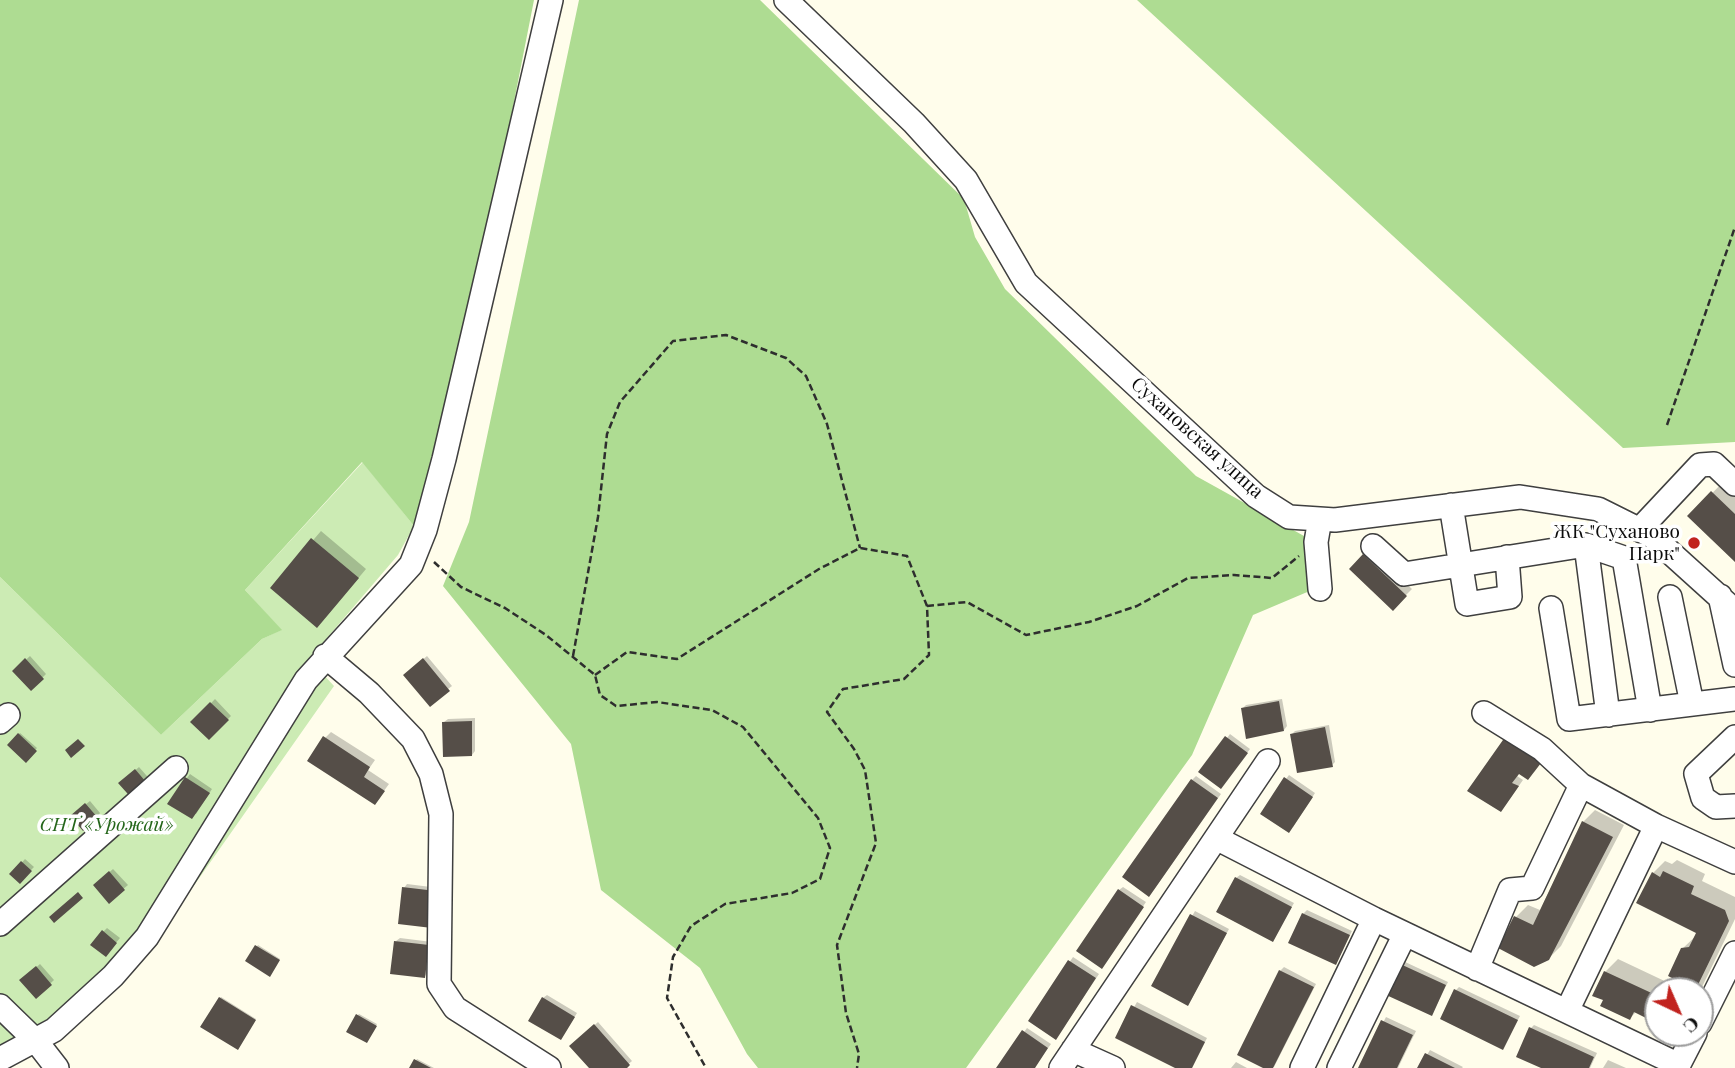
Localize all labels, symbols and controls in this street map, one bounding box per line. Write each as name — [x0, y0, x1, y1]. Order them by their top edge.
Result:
street label: Сухановская улица — [1126, 373, 1268, 503]
place label: ЖК "Суханово Парк" — [1553, 521, 1680, 565]
marker: ЖК "Суханово Парк" — [1686, 535, 1702, 551]
park label: СНТ «Урожай» — [40, 814, 174, 836]
north arrow — [1644, 977, 1714, 1047]
text: С — [1678, 1012, 1706, 1040]

